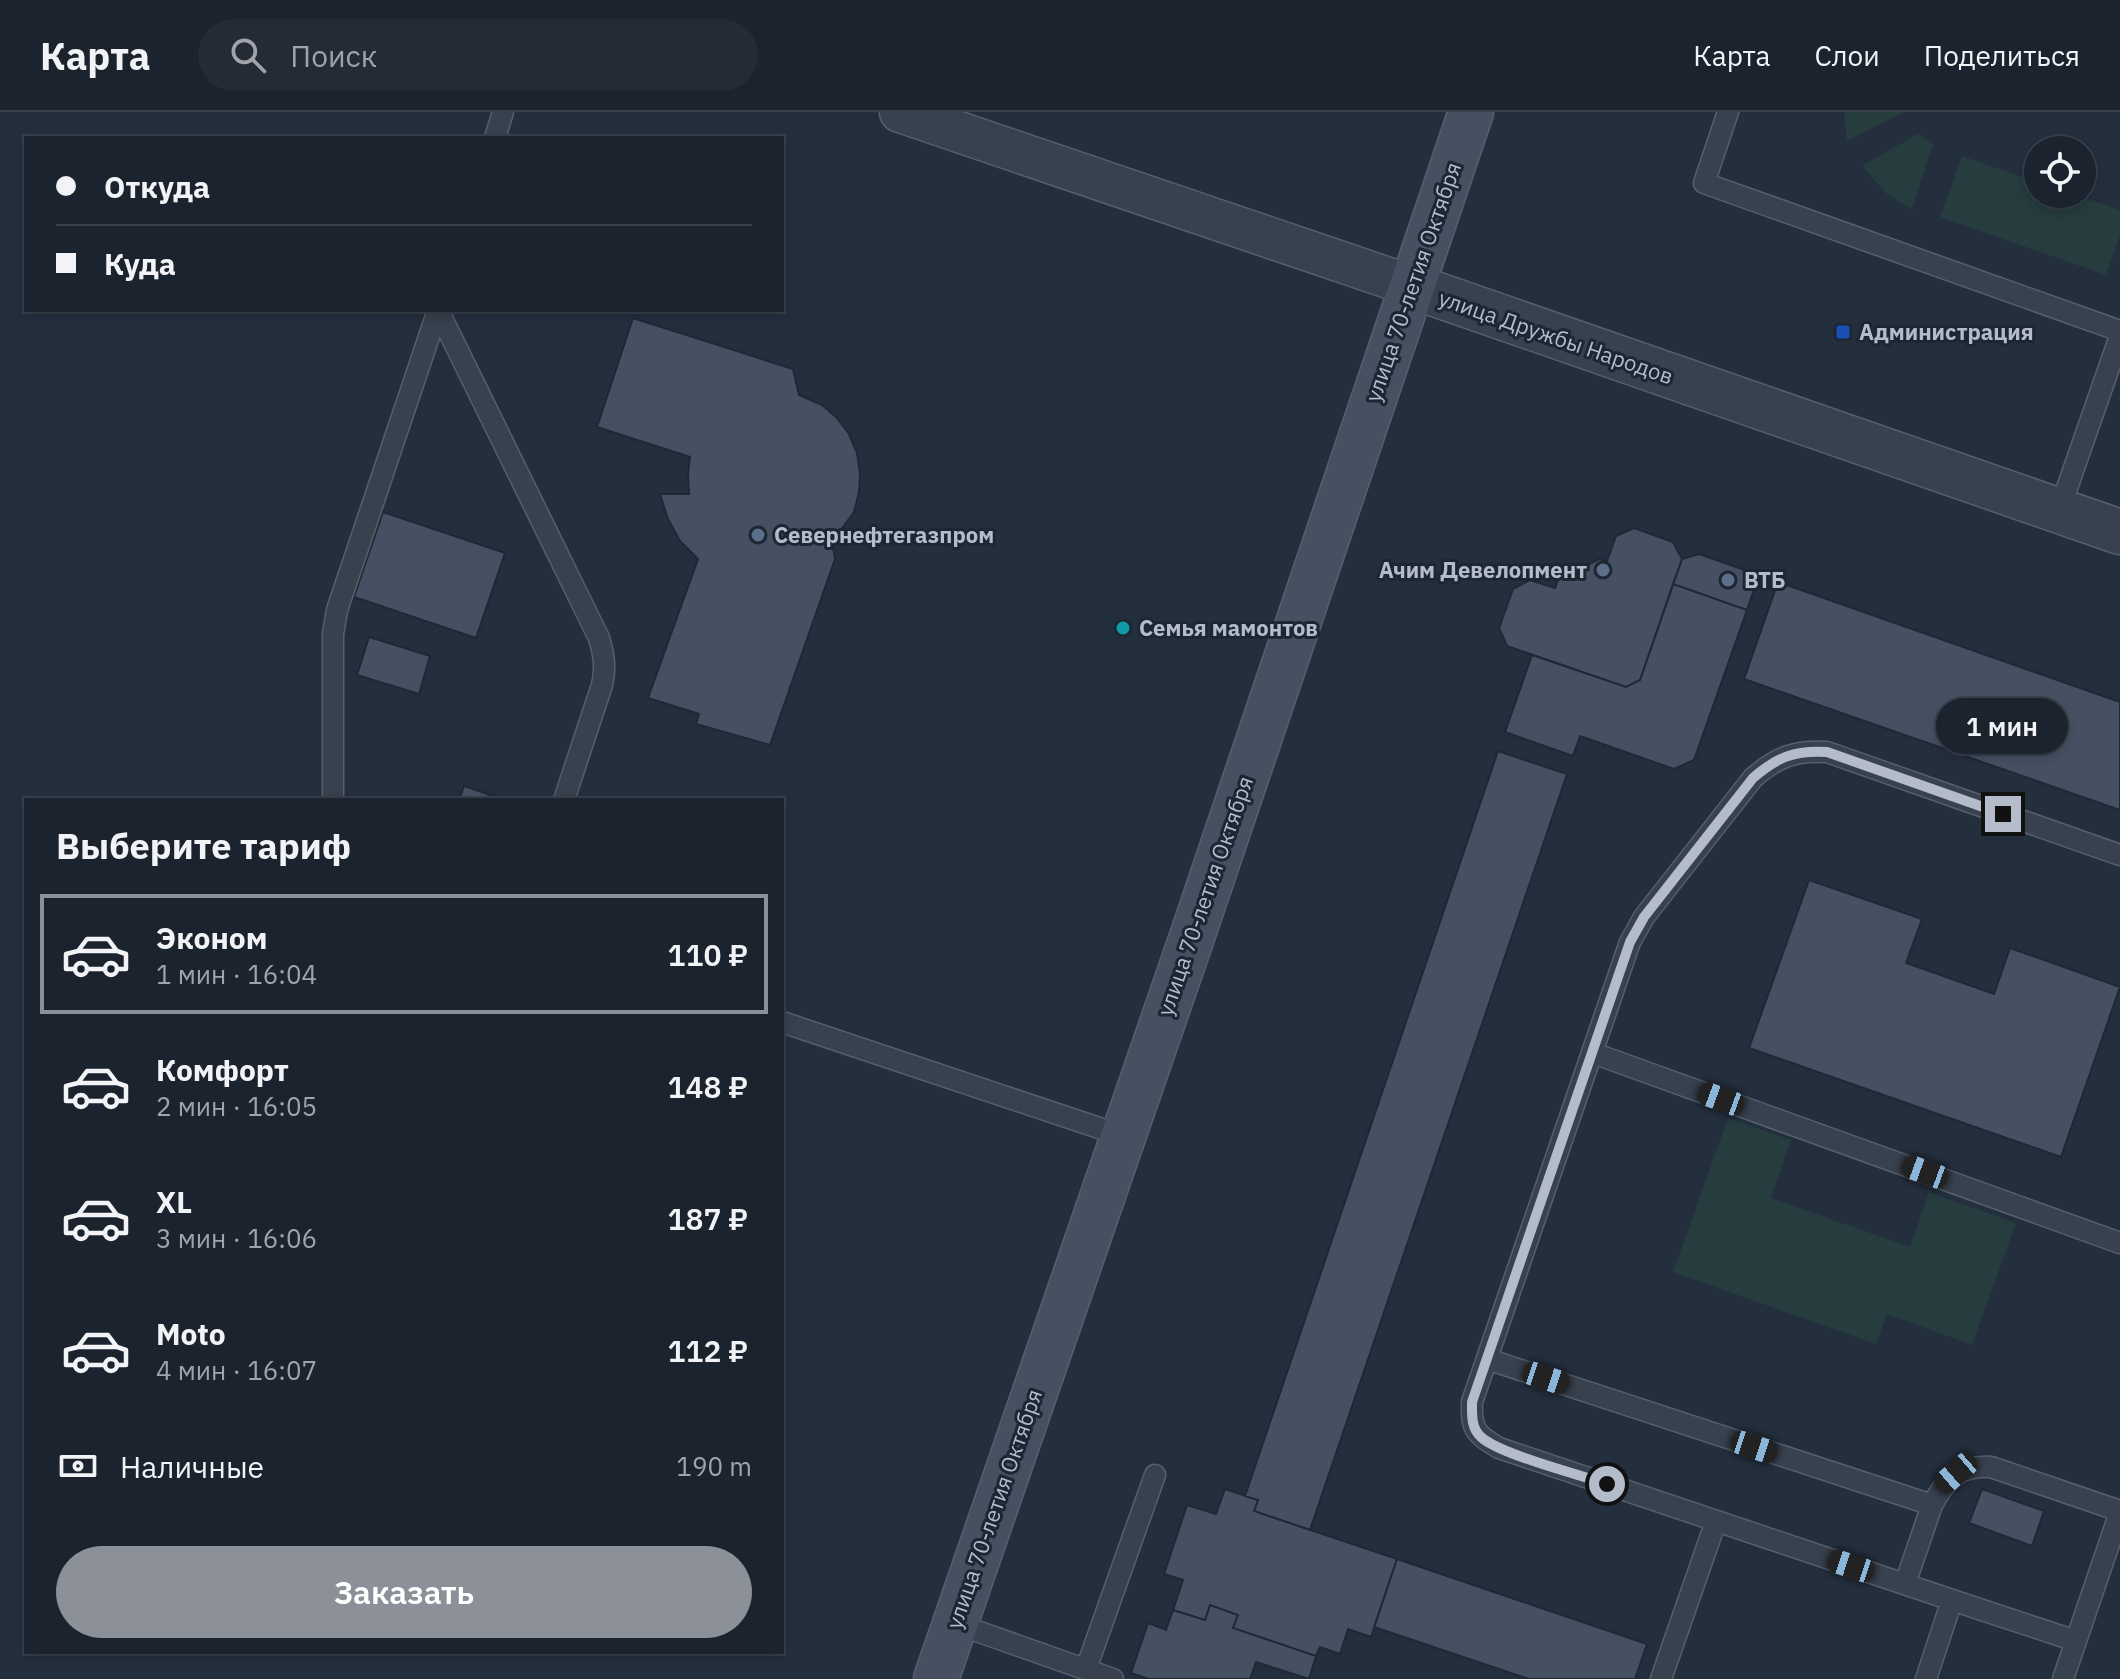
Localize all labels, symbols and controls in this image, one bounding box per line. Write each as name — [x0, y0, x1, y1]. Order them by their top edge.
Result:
search box — [198, 19, 758, 91]
text: Карта — [40, 31, 150, 80]
icon: search — [226, 33, 270, 77]
text: Поиск — [290, 36, 377, 75]
text: Карта — [1693, 37, 1770, 74]
text: Слои — [1814, 37, 1880, 74]
text: Поделиться — [1924, 37, 2080, 74]
map controls — [2024, 136, 2096, 208]
button: locate — [2024, 136, 2096, 208]
street label: улица 70-летия Октября — [1358, 158, 1467, 406]
text: Откуда — [104, 167, 210, 206]
text: Куда — [104, 244, 176, 283]
street label: улица Дружбы Народов — [1435, 283, 1677, 390]
place label: Администрация — [1859, 317, 2034, 346]
marker: Администрация — [1834, 323, 1852, 341]
place label: Севернефтегазпром — [774, 520, 994, 549]
marker: Севернефтегазпром — [749, 526, 767, 544]
place label: Ачим Девелопмент — [1379, 555, 1587, 584]
marker: Ачим Девелопмент — [1594, 561, 1612, 579]
place label: ВТБ — [1744, 565, 1785, 594]
marker: ВТБ — [1719, 571, 1737, 589]
place label: Семья мамонтов — [1139, 613, 1318, 642]
marker: Семья мамонтов — [1114, 619, 1132, 637]
callout: 1 мин — [1937, 698, 2069, 754]
text: 1 мин — [1966, 709, 2038, 743]
street label: улица 70-летия Октября — [1150, 772, 1259, 1020]
route end — [1985, 796, 2021, 832]
text: Выберите тариф — [56, 822, 351, 869]
icon: car — [60, 918, 132, 990]
text: Эконом — [156, 918, 267, 957]
text: 110 ₽ — [667, 935, 748, 974]
text: 1 мин · 16:04 — [156, 957, 317, 991]
icon: car — [60, 1050, 132, 1122]
text: Комфорт — [156, 1050, 289, 1089]
text: 148 ₽ — [667, 1067, 748, 1106]
car — [1694, 1080, 1748, 1118]
text: 2 мин · 16:05 — [156, 1089, 317, 1123]
car — [1898, 1153, 1952, 1191]
icon: car — [60, 1182, 132, 1254]
text: XL — [156, 1182, 192, 1221]
text: 187 ₽ — [667, 1199, 748, 1238]
text: 3 мин · 16:06 — [156, 1221, 317, 1255]
icon: car — [60, 1314, 132, 1386]
text: Moto — [156, 1314, 226, 1353]
text: 112 ₽ — [667, 1331, 748, 1370]
text: 4 мин · 16:07 — [156, 1353, 317, 1387]
car — [1519, 1359, 1573, 1397]
street label: улица 70-летия Октября — [939, 1385, 1048, 1633]
car — [1727, 1428, 1781, 1466]
icon: cash — [56, 1444, 100, 1488]
text: Наличные — [120, 1447, 264, 1486]
car — [1930, 1448, 1982, 1498]
text: 190 m — [676, 1449, 752, 1483]
route start — [1589, 1466, 1625, 1502]
button: Заказать — [56, 1546, 752, 1638]
car — [1824, 1547, 1878, 1585]

